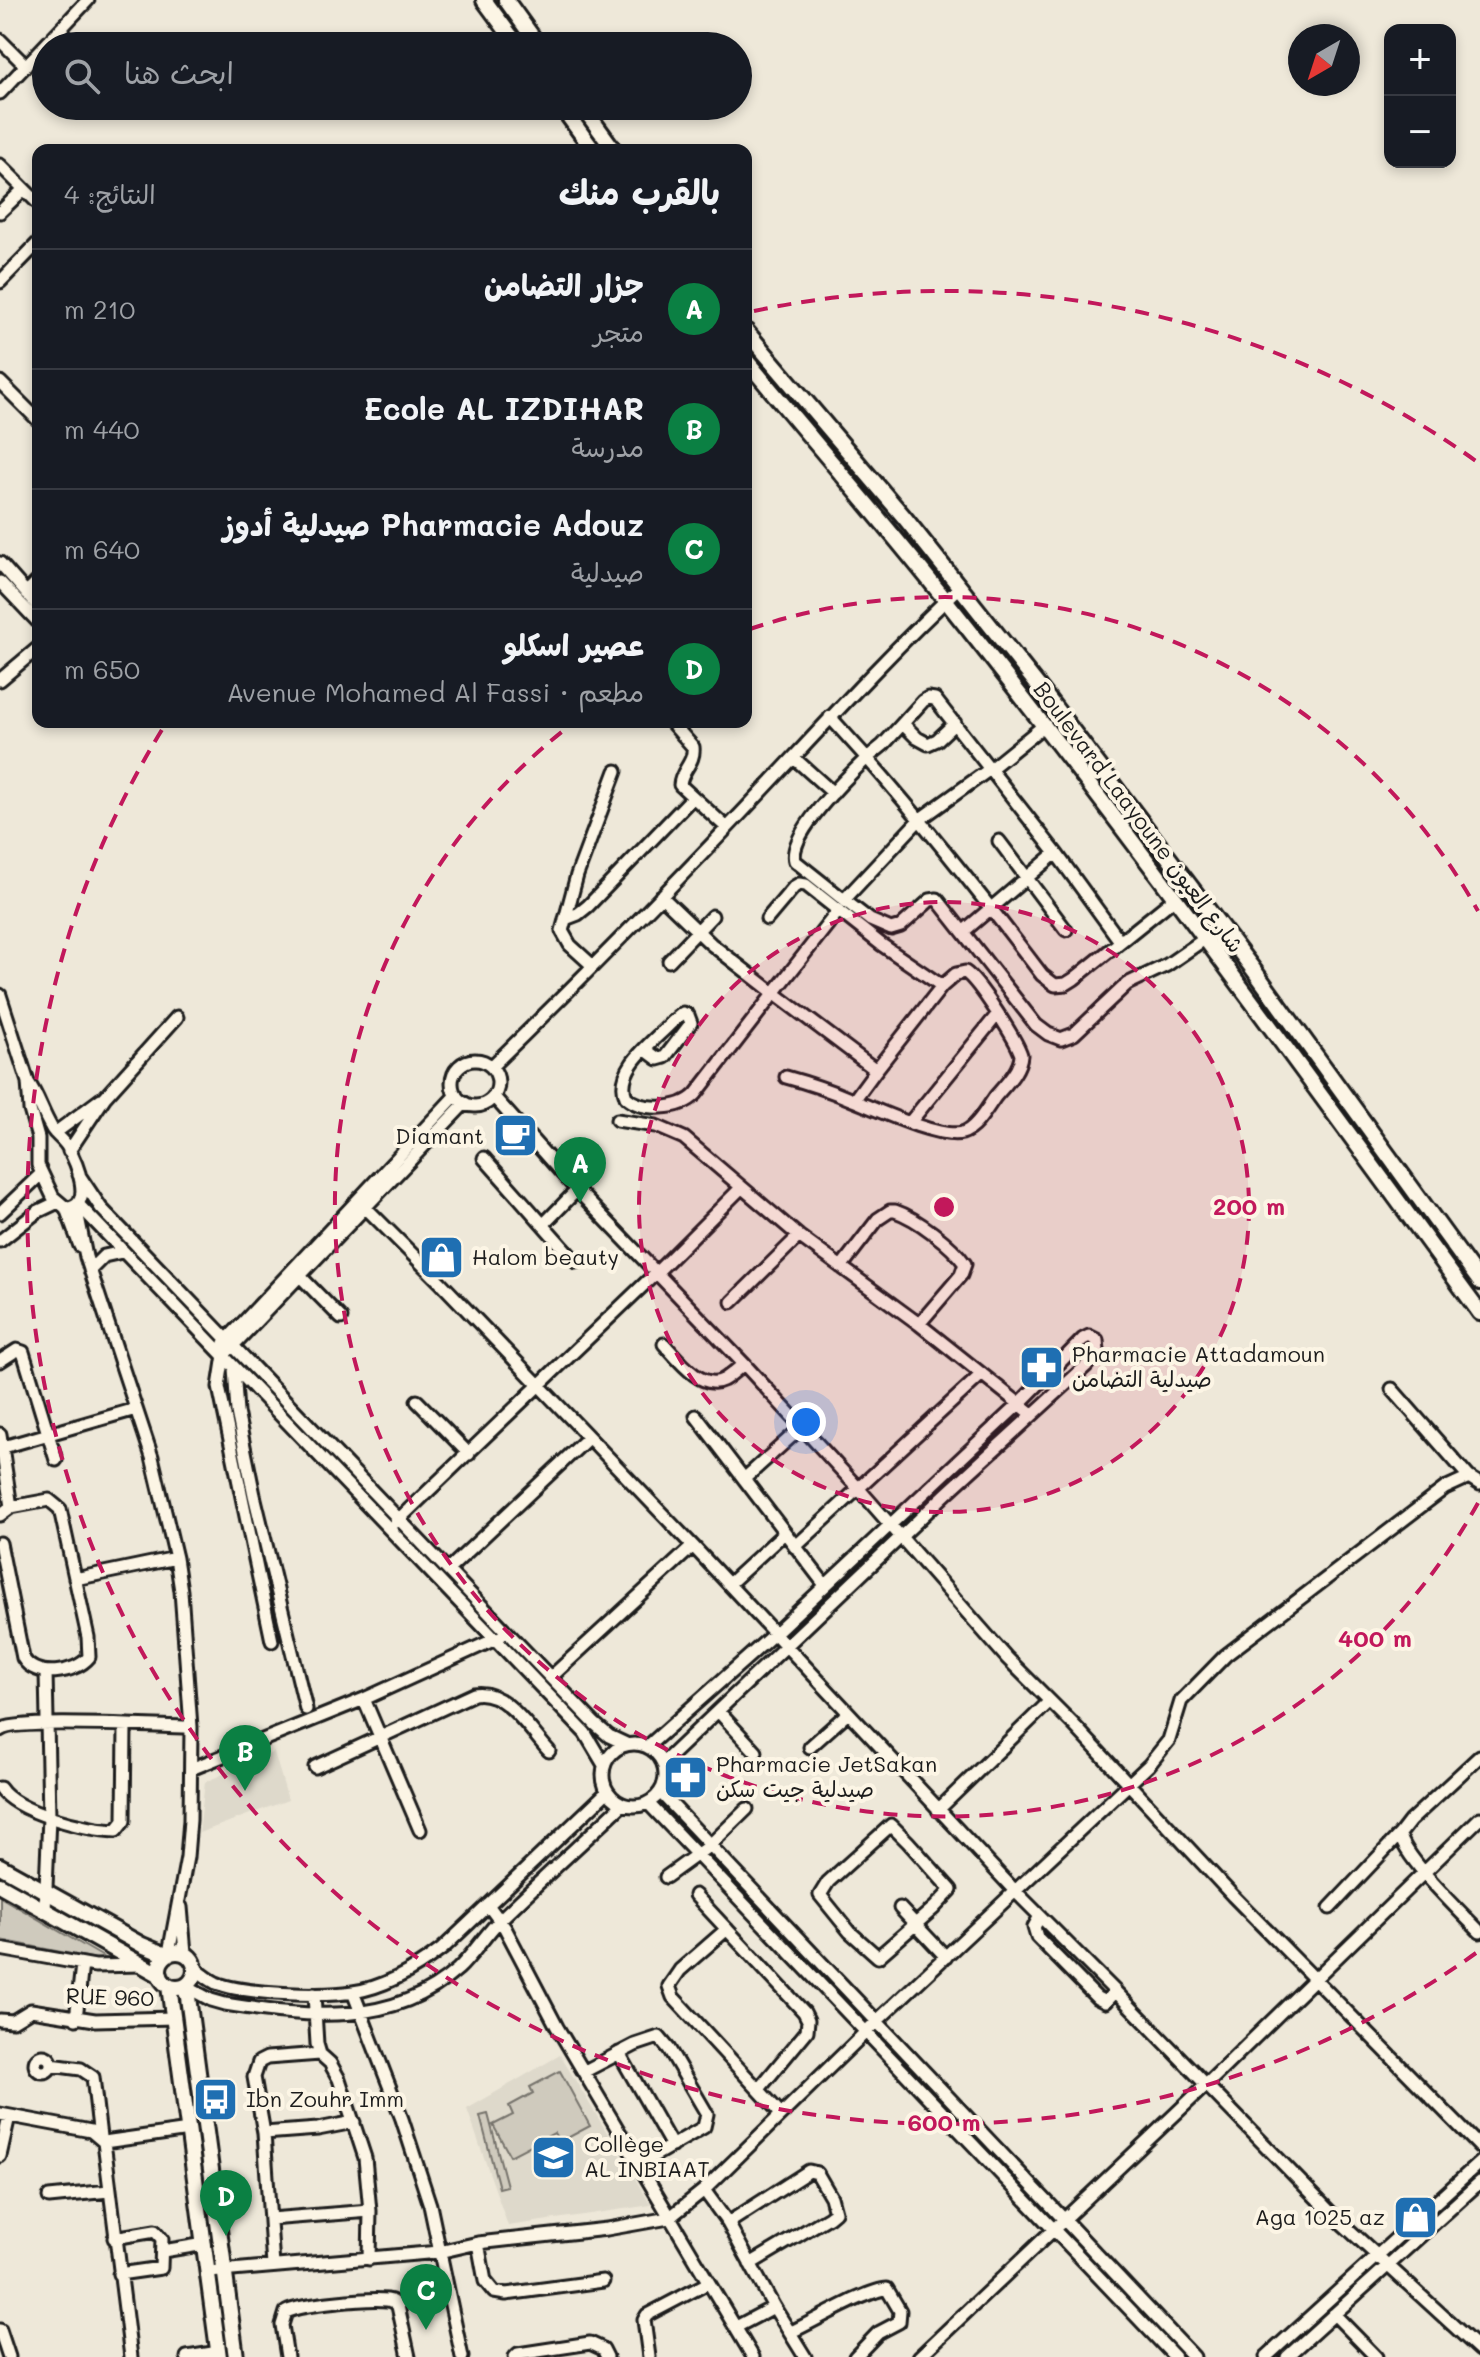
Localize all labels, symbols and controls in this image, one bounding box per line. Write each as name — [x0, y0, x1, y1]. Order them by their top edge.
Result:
north arrow — [1288, 24, 1360, 96]
map controls — [1384, 24, 1456, 168]
button: + — [1384, 24, 1456, 96]
search box — [32, 32, 752, 120]
text: ابحث هنا — [124, 52, 234, 92]
icon: search — [60, 54, 104, 98]
button: − — [1384, 96, 1456, 168]
text: بالقرب منك — [559, 169, 720, 214]
text: النتائج: 4 — [64, 177, 156, 211]
text: جزار التضامن — [484, 264, 644, 304]
text: 210 m — [64, 292, 135, 326]
text: A — [685, 292, 703, 326]
text: متجر — [593, 315, 644, 349]
text: Ecole AL IZDIHAR — [364, 388, 644, 428]
text: 440 m — [64, 412, 140, 446]
text: B — [685, 412, 703, 446]
text: مدرسة — [572, 430, 644, 464]
text: Pharmacie Adouz صيدلية أدوز — [223, 504, 644, 544]
text: 640 m — [64, 532, 140, 566]
text: C — [684, 532, 704, 566]
text: صيدلية — [571, 555, 644, 589]
text: عصير اسكلو — [504, 624, 644, 664]
text: 650 m — [64, 652, 140, 686]
text: D — [685, 652, 703, 686]
text: مطعم · Avenue Mohamed Al Fassi — [227, 675, 644, 709]
street label: Boulevard Laayoune شارع العيون — [1026, 675, 1251, 959]
cafe icon: Diamant — [491, 1112, 539, 1160]
place label: Diamant — [395, 1121, 484, 1150]
pin: A — [554, 1137, 606, 1203]
text: 200 m — [1213, 1190, 1285, 1221]
centre of rings — [930, 1193, 958, 1221]
shop icon: Halom beauty — [417, 1233, 465, 1281]
place label: Halom beauty — [472, 1242, 619, 1271]
place label: Pharmacie Attadamoun صيدلية التضامن — [1072, 1339, 1325, 1393]
pharmacy icon: Pharmacie Attadamoun صيدلية التضامن — [1017, 1343, 1065, 1391]
your location — [786, 1402, 826, 1442]
text: 400 m — [1338, 1622, 1412, 1653]
pin: B — [219, 1725, 271, 1791]
place label: Pharmacie JetSakan صيدلية جيت سكن — [716, 1749, 937, 1803]
pharmacy icon: Pharmacie JetSakan صيدلية جيت سكن — [661, 1753, 709, 1801]
street label: RUE 960 — [65, 1980, 155, 2013]
bus stop icon: Ibn Zouhr Imm — [191, 2075, 239, 2123]
place label: Ibn Zouhr Imm — [246, 2084, 404, 2113]
text: 600 m — [907, 2106, 981, 2137]
place label: Collège AL INBIAAT — [584, 2129, 710, 2183]
school or university icon: Collège AL INBIAAT — [529, 2133, 577, 2181]
pin: D — [200, 2170, 252, 2236]
shop icon: Aga 1025 az — [1392, 2193, 1440, 2241]
place label: Aga 1025 az — [1255, 2202, 1385, 2231]
pin: C — [400, 2264, 452, 2330]

